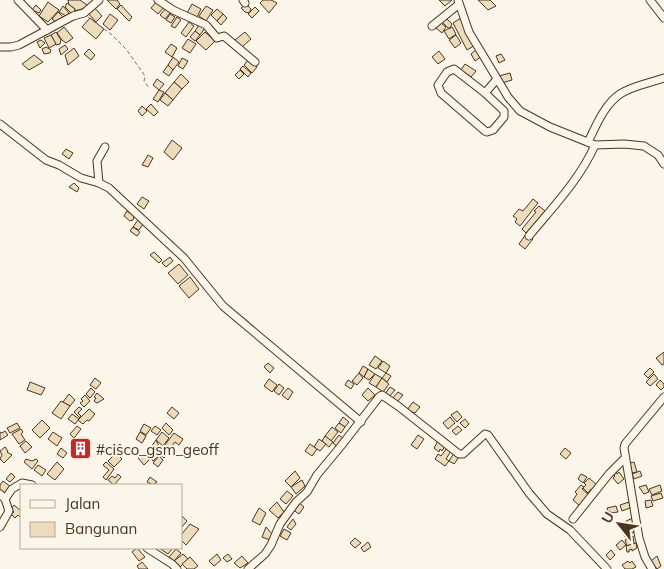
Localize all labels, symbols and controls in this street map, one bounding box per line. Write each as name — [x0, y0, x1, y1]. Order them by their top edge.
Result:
building icon: #cisco_gsm_geoff — [68, 437, 92, 461]
place label: #cisco_gsm_geoff — [96, 440, 220, 459]
legend — [20, 484, 182, 549]
text: Jalan — [65, 494, 100, 513]
north arrow — [594, 499, 644, 549]
text: U — [597, 509, 618, 526]
text: Bangunan — [65, 519, 137, 538]

